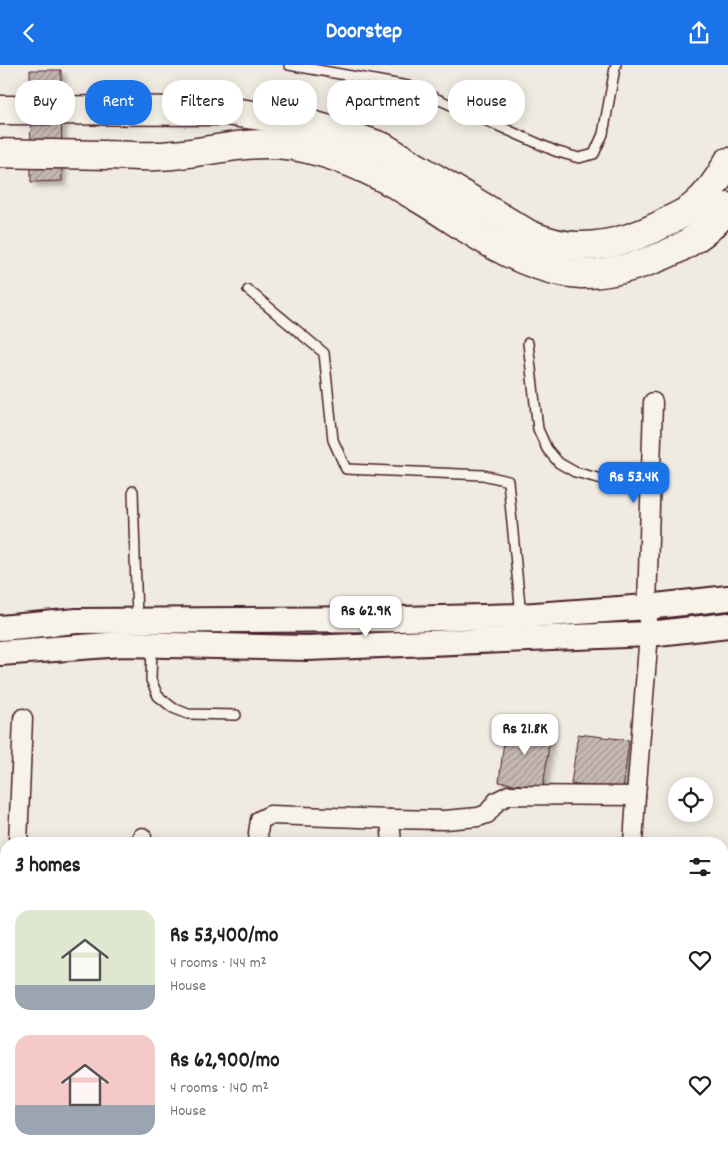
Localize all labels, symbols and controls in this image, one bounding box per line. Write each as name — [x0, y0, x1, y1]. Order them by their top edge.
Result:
text: Doorstep — [326, 17, 402, 48]
icon: back — [15, 19, 43, 47]
icon: share — [685, 19, 713, 47]
chip: Buy — [15, 80, 75, 125]
chip: Rent — [85, 80, 152, 125]
chip: Filters — [162, 80, 243, 125]
chip: New — [253, 80, 317, 125]
chip: Apartment — [327, 80, 438, 125]
chip: House — [448, 80, 525, 125]
pin: Rs 53.4K — [582, 461, 686, 504]
text: Rs 53.4K — [609, 466, 659, 489]
pin: Rs 62.9K — [314, 595, 418, 638]
text: Rs 62.9K — [341, 600, 391, 623]
pin: Rs 21.8K — [473, 713, 577, 756]
text: Rs 21.8K — [502, 718, 548, 741]
map controls — [668, 777, 713, 822]
button: locate — [668, 777, 713, 822]
text: 3 homes — [15, 852, 81, 882]
icon: filters — [686, 853, 714, 881]
text: Rs 53,400/mo — [170, 922, 278, 952]
icon: home — [55, 930, 115, 990]
icon: heart — [686, 946, 714, 974]
text: 4 rooms · 144 m² — [170, 952, 266, 975]
text: House — [170, 975, 206, 998]
text: Rs 62,900/mo — [170, 1047, 280, 1077]
icon: home — [55, 1055, 115, 1115]
icon: heart — [686, 1071, 714, 1099]
text: 4 rooms · 140 m² — [170, 1077, 269, 1100]
text: House — [170, 1100, 206, 1123]

